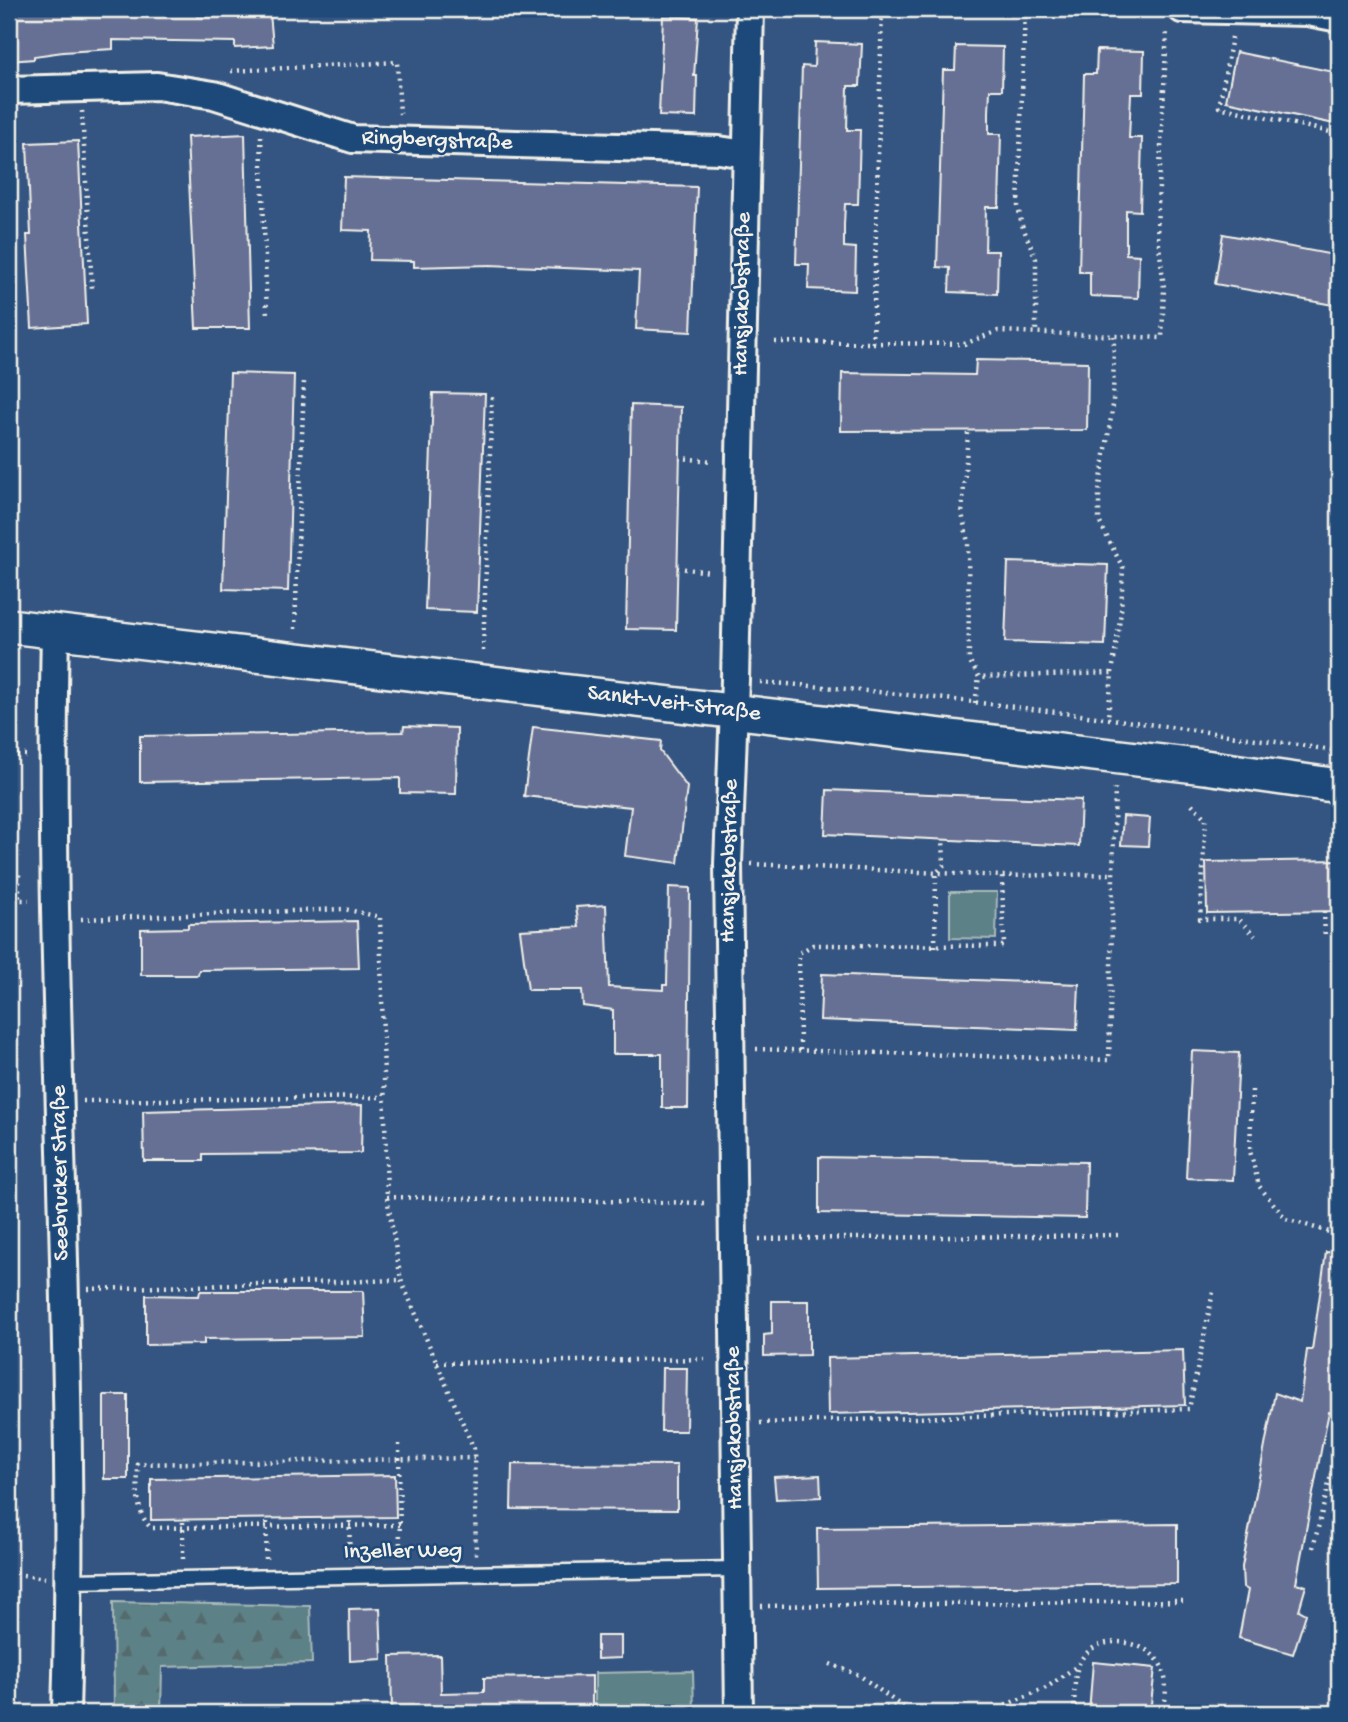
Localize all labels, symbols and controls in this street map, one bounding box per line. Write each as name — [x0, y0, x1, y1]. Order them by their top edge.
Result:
street label: Ringbergstraße — [361, 125, 514, 157]
street label: Hansjakobstraße — [728, 211, 758, 376]
street label: Sankt-Veit-Straße — [586, 680, 763, 728]
street label: Hansjakobstraße — [715, 778, 745, 943]
street label: Seebrucker Straße — [46, 1084, 76, 1261]
street label: Hansjakobstraße — [720, 1345, 750, 1510]
street label: Inzeller Weg — [343, 1537, 463, 1567]

